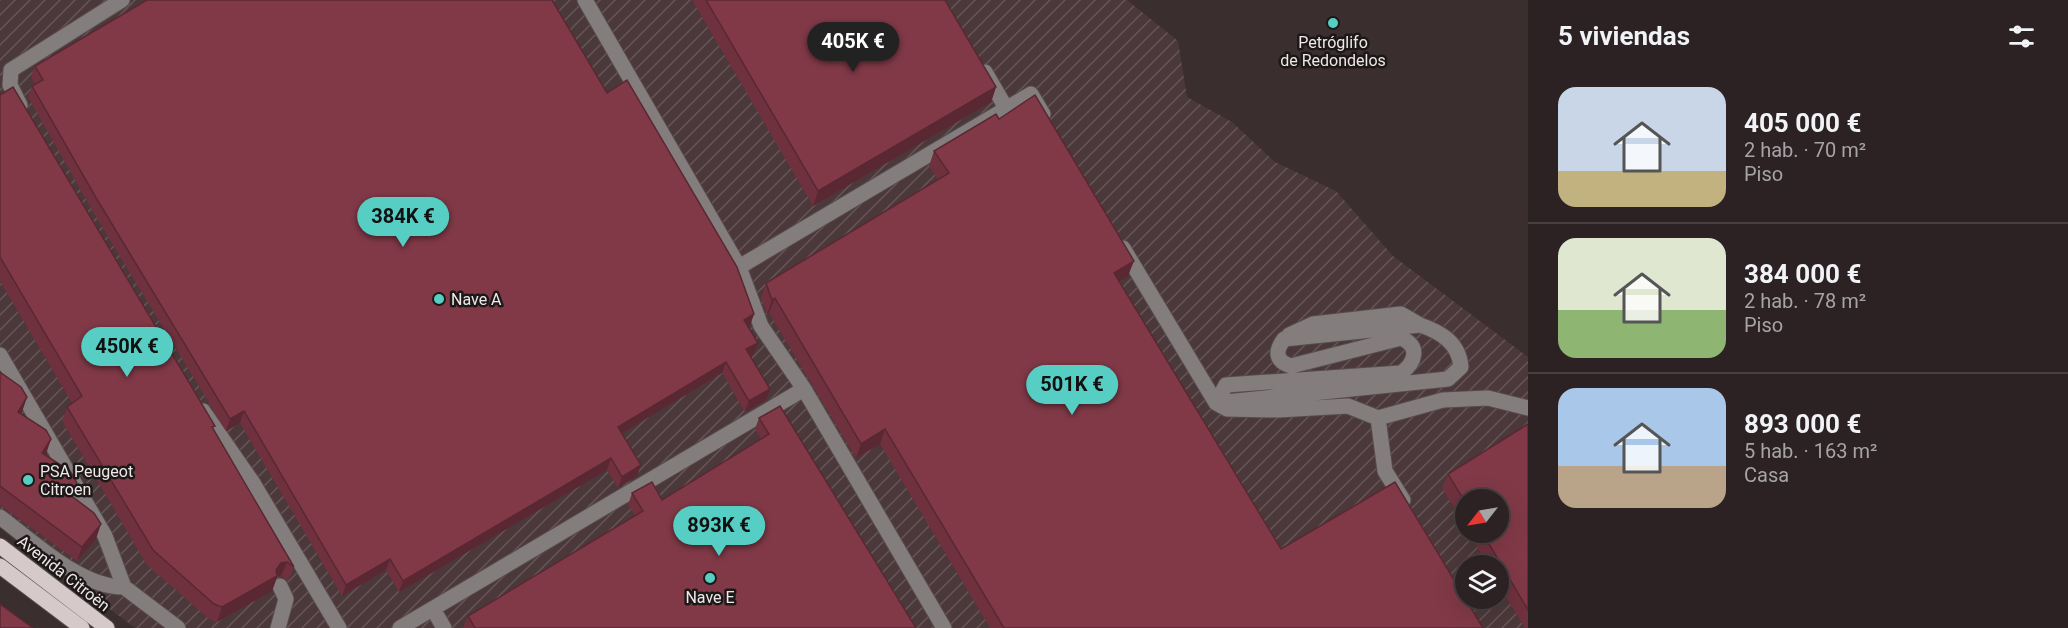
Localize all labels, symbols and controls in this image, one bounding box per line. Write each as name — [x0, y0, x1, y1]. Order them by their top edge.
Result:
marker: Petróglifo de Redondelos — [1326, 16, 1340, 30]
icon: filters — [2005, 20, 2038, 53]
text: 5 viviendas — [1558, 21, 1690, 51]
pin: 405K € — [804, 22, 902, 73]
text: 405K € — [821, 29, 885, 53]
place label: Petróglifo de Redondelos — [1280, 33, 1386, 70]
text: 405 000 € — [1744, 108, 1861, 138]
icon: home — [1606, 111, 1678, 183]
text: 2 hab. · 70 m² — [1744, 138, 1866, 162]
text: Piso — [1744, 162, 1783, 186]
pin: 384K € — [354, 197, 452, 248]
text: 384K € — [371, 204, 435, 228]
text: 384 000 € — [1744, 259, 1861, 289]
icon: home — [1606, 262, 1678, 334]
text: 2 hab. · 78 m² — [1744, 289, 1866, 313]
place label: Nave A — [451, 290, 502, 309]
marker: Nave A — [432, 292, 446, 306]
text: Piso — [1744, 313, 1783, 337]
pin: 450K € — [78, 327, 176, 378]
text: 450K € — [95, 334, 159, 358]
pin: 501K € — [1023, 365, 1121, 416]
text: 501K € — [1040, 372, 1104, 396]
text: 893 000 € — [1744, 409, 1861, 439]
icon: home — [1606, 412, 1678, 484]
text: 5 hab. · 163 m² — [1744, 439, 1877, 463]
place label: PSA Peugeot Citroen — [40, 462, 133, 499]
text: Casa — [1744, 463, 1789, 487]
marker: PSA Peugeot Citroen — [21, 473, 35, 487]
north arrow — [1455, 489, 1509, 543]
map controls — [1455, 489, 1509, 609]
pin: 893K € — [670, 506, 768, 557]
text: 893K € — [687, 513, 751, 537]
street label: Avenida Citroën — [14, 531, 114, 615]
button: layers — [1455, 555, 1509, 609]
marker: Nave E — [703, 571, 717, 585]
place label: Nave E — [685, 588, 735, 607]

